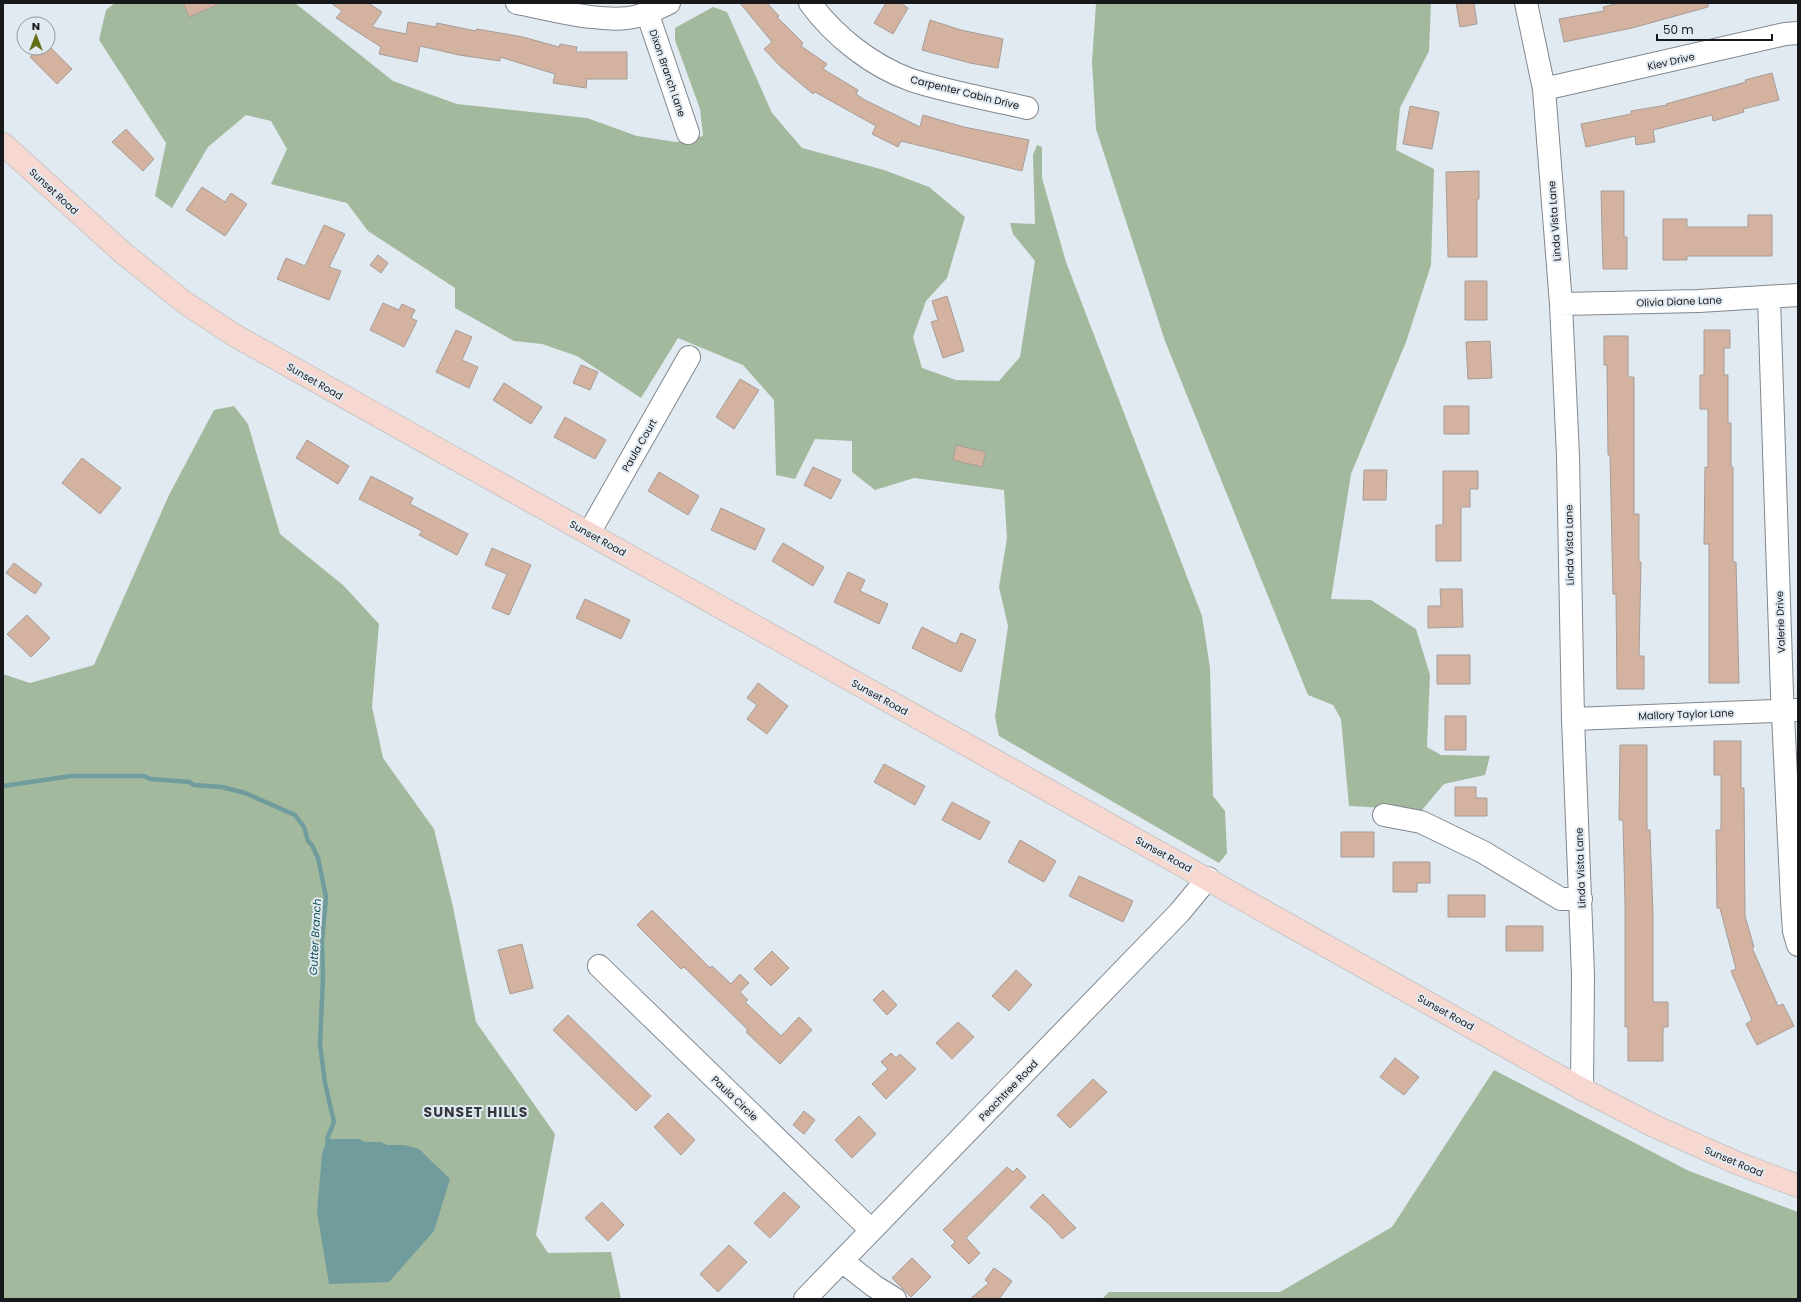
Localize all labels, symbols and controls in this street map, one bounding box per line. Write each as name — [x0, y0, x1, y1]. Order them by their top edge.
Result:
north arrow — [16, 16, 56, 56]
scale bar — [1657, 16, 1772, 42]
text: N — [32, 18, 40, 34]
text: 50 m — [1663, 21, 1694, 38]
street label: Dixon Branch Lane — [646, 27, 690, 119]
street label: Kiev Drive — [1646, 49, 1696, 74]
street label: Carpenter Cabin Drive — [909, 72, 1021, 113]
street label: Sunset Road — [26, 165, 82, 218]
street label: Linda Vista Lane — [1544, 180, 1565, 262]
street label: Olivia Diane Lane — [1636, 293, 1722, 310]
street label: Sunset Road — [284, 359, 346, 404]
street label: Paula Court — [618, 416, 661, 474]
street label: Linda Vista Lane — [1561, 505, 1578, 585]
street label: Sunset Road — [567, 517, 629, 560]
street label: Valerie Drive — [1772, 591, 1789, 653]
street label: Sunset Road — [849, 676, 911, 719]
street label: Mallory Taylor Lane — [1638, 705, 1734, 724]
street label: Linda Vista Lane — [1572, 827, 1589, 909]
street label: Sunset Road — [1133, 833, 1195, 876]
water label: Gutter Branch — [305, 898, 325, 976]
street label: Sunset Road — [1415, 991, 1477, 1034]
street label: Peachtree Road — [975, 1056, 1041, 1124]
street label: Paula Circle — [708, 1072, 761, 1124]
district label: SUNSET HILLS — [424, 1102, 528, 1122]
street label: Sunset Road — [1702, 1142, 1765, 1181]

